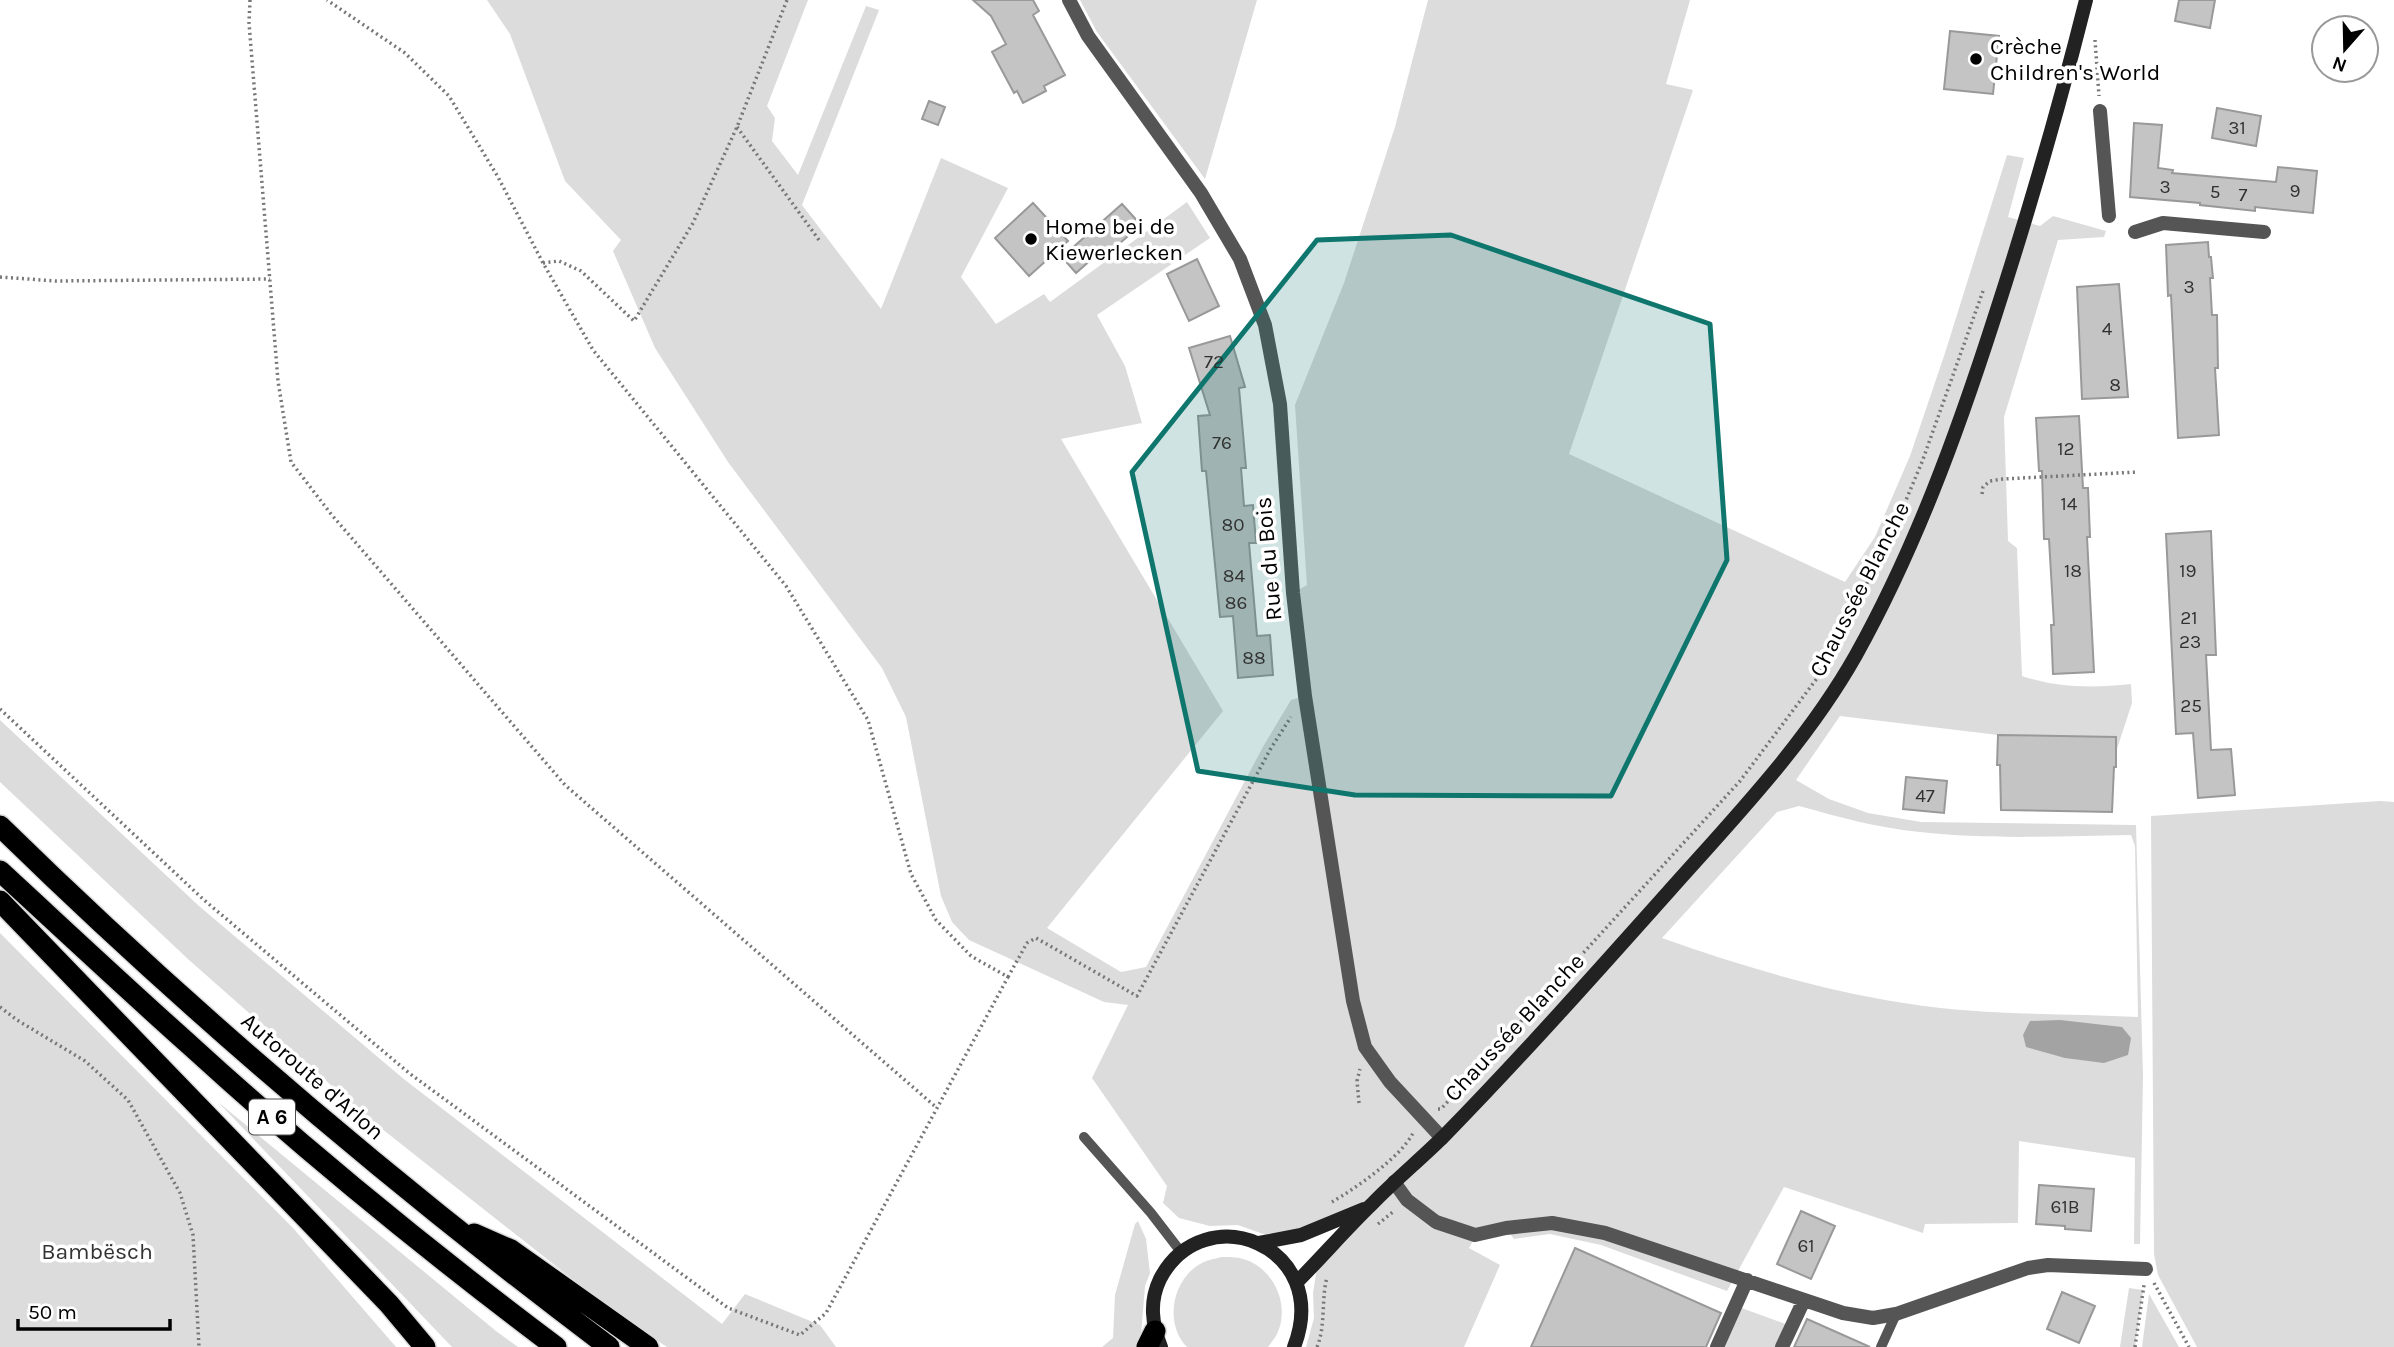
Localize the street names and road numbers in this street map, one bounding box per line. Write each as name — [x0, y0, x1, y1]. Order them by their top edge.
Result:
street label: Rue du Bois — [1250, 496, 1287, 622]
street label: Chaussée Blanche — [1804, 497, 1915, 681]
street label: Chaussée Blanche — [1439, 948, 1590, 1107]
street label: Autoroute d'Arlon — [236, 1007, 390, 1146]
road number: A 6 — [249, 1100, 295, 1134]

